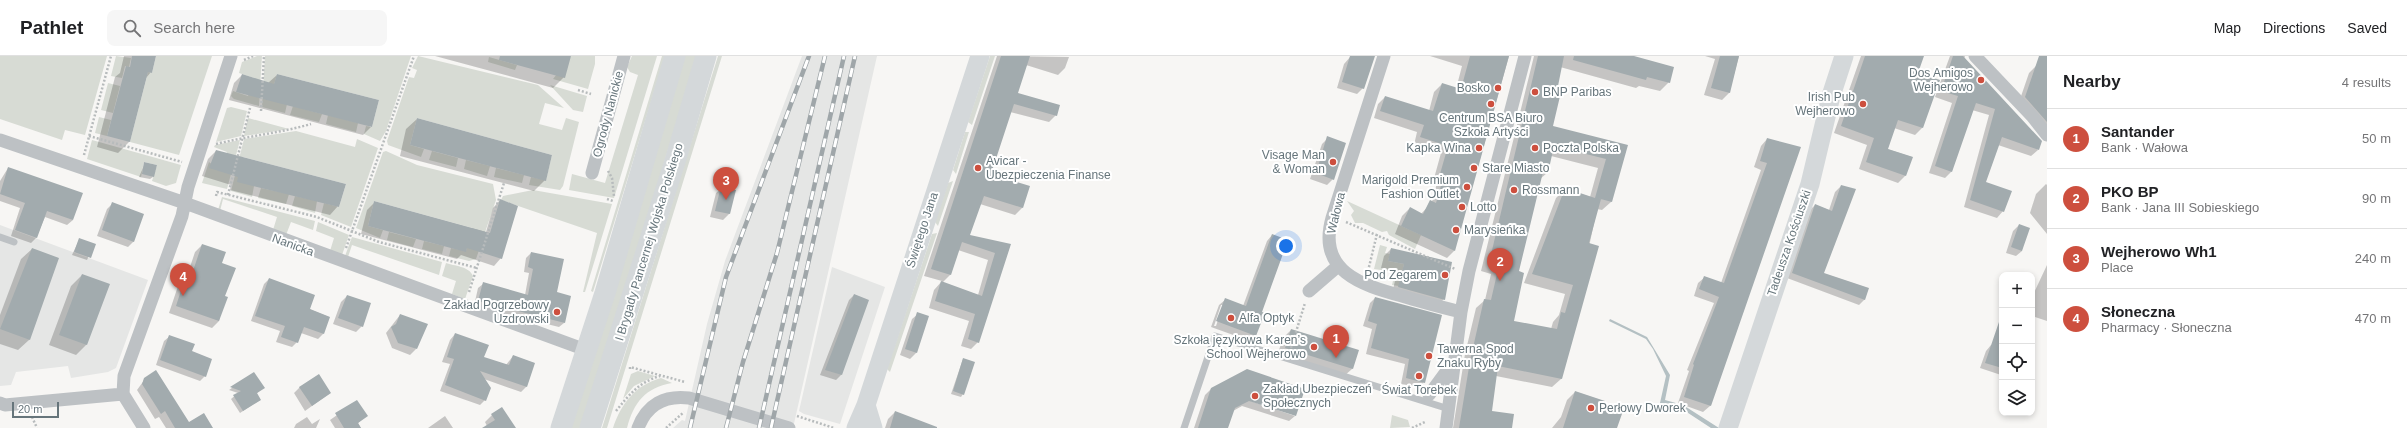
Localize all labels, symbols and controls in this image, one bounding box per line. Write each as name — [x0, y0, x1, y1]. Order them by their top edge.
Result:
search box — [107, 10, 387, 46]
text: Pathlet — [20, 17, 83, 38]
icon: search — [121, 17, 143, 39]
text: Search here — [153, 19, 235, 36]
text: Map — [2214, 20, 2241, 36]
text: Directions — [2263, 20, 2325, 36]
text: Saved — [2347, 20, 2387, 36]
place label: Dos Amigos Wejherowo — [1909, 66, 1973, 94]
street label: Ogrody Nanickie — [590, 69, 626, 159]
text: Nearby — [2063, 72, 2121, 91]
marker: Dos Amigos Wejherowo — [1976, 75, 1986, 85]
text: 4 results — [2342, 75, 2391, 90]
place label: Bosko — [1457, 81, 1490, 95]
marker: Bosko — [1493, 83, 1503, 93]
place label: BNP Paribas — [1543, 85, 1611, 99]
marker: BNP Paribas — [1530, 87, 1540, 97]
place label: Irish Pub Wejherowo — [1795, 90, 1855, 118]
marker: Centrum BSA Biuro Szkoła Artyści — [1486, 99, 1496, 109]
marker: Irish Pub Wejherowo — [1858, 99, 1868, 109]
place label: Centrum BSA Biuro Szkoła Artyści — [1439, 111, 1543, 139]
text: Santander — [2101, 123, 2174, 140]
text: 1 — [2072, 131, 2080, 146]
text: 50 m — [2362, 131, 2391, 146]
text: Bank · Wałowa — [2101, 140, 2188, 155]
street label: I Brygady Pancernej Wojska Polskiego — [612, 141, 686, 342]
place label: Kapka Wina — [1406, 141, 1471, 155]
place label: Poczta Polska — [1543, 141, 1619, 155]
marker: Kapka Wina — [1474, 143, 1484, 153]
marker: Poczta Polska — [1530, 143, 1540, 153]
place label: Visage Man & Woman — [1262, 148, 1325, 176]
place label: Avicar - Ubezpieczenia Finanse — [986, 154, 1111, 182]
marker: Visage Man & Woman — [1328, 157, 1338, 167]
place label: Stare Miasto — [1482, 161, 1550, 175]
marker: Avicar - Ubezpieczenia Finanse — [973, 163, 983, 173]
marker: Stare Miasto — [1469, 163, 1479, 173]
pin: 3 — [713, 167, 739, 200]
place label: Marigold Premium Fashion Outlet — [1362, 173, 1460, 201]
marker: Marigold Premium Fashion Outlet — [1462, 182, 1472, 192]
place label: Rossmann — [1522, 183, 1579, 197]
text: PKO BP — [2101, 183, 2159, 200]
marker: Rossmann — [1509, 185, 1519, 195]
street label: Tadeusza Kościuszki — [1764, 188, 1814, 298]
street label: Świętego Jana — [902, 190, 941, 270]
street label: Wałowa — [1324, 191, 1348, 235]
text: 2 — [2072, 191, 2080, 206]
text: 90 m — [2362, 191, 2391, 206]
place label: Lotto — [1470, 200, 1497, 214]
text: Bank · Jana III Sobieskiego — [2101, 200, 2259, 215]
marker: Lotto — [1457, 202, 1467, 212]
place label: Marysieńka — [1464, 223, 1526, 237]
marker: Marysieńka — [1451, 225, 1461, 235]
street label: Nanicka — [270, 231, 316, 259]
your location — [1276, 236, 1296, 256]
text: Wejherowo Wh1 — [2101, 243, 2217, 260]
pin: 2 — [1487, 248, 1513, 281]
text: 3 — [2072, 251, 2080, 266]
text: 240 m — [2355, 251, 2391, 266]
text: Place — [2101, 260, 2134, 275]
pin: 4 — [170, 263, 196, 296]
place label: Pod Zegarem — [1364, 268, 1437, 282]
marker: Pod Zegarem — [1440, 270, 1450, 280]
map controls — [1999, 272, 2035, 416]
button: + — [1999, 272, 2035, 308]
place label: Zakład Pogrzebowy Uzdrowski — [444, 298, 549, 326]
text: Słoneczna — [2101, 303, 2175, 320]
marker: Zakład Pogrzebowy Uzdrowski — [552, 307, 562, 317]
button: − — [1999, 308, 2035, 344]
place label: Alfa Optyk — [1239, 311, 1295, 325]
text: 4 — [2072, 311, 2080, 326]
text: 470 m — [2355, 311, 2391, 326]
marker: Alfa Optyk — [1226, 313, 1236, 323]
text: Pharmacy · Słoneczna — [2101, 320, 2232, 335]
pin: 1 — [1323, 325, 1349, 358]
place label: Szkoła językowa Karen’s School Wejherowo — [1173, 333, 1306, 361]
marker: Szkoła językowa Karen’s School Wejherowo — [1309, 342, 1319, 352]
place label: Tawerna Spod Znaku Ryby — [1437, 342, 1514, 370]
button: locate — [1999, 344, 2035, 380]
marker: Tawerna Spod Znaku Ryby — [1424, 351, 1434, 361]
marker: Świat Torebek — [1414, 371, 1424, 381]
button: layers — [1999, 380, 2035, 416]
place label: Zakład Ubezpieczeń Społecznych — [1263, 382, 1372, 410]
place label: Świat Torebek — [1381, 382, 1458, 397]
marker: Zakład Ubezpieczeń Społecznych — [1250, 391, 1260, 401]
scale bar — [12, 400, 59, 419]
place label: Perłowy Dworek — [1599, 401, 1687, 415]
text: 20 m — [18, 403, 42, 415]
marker: Perłowy Dworek — [1586, 403, 1596, 413]

